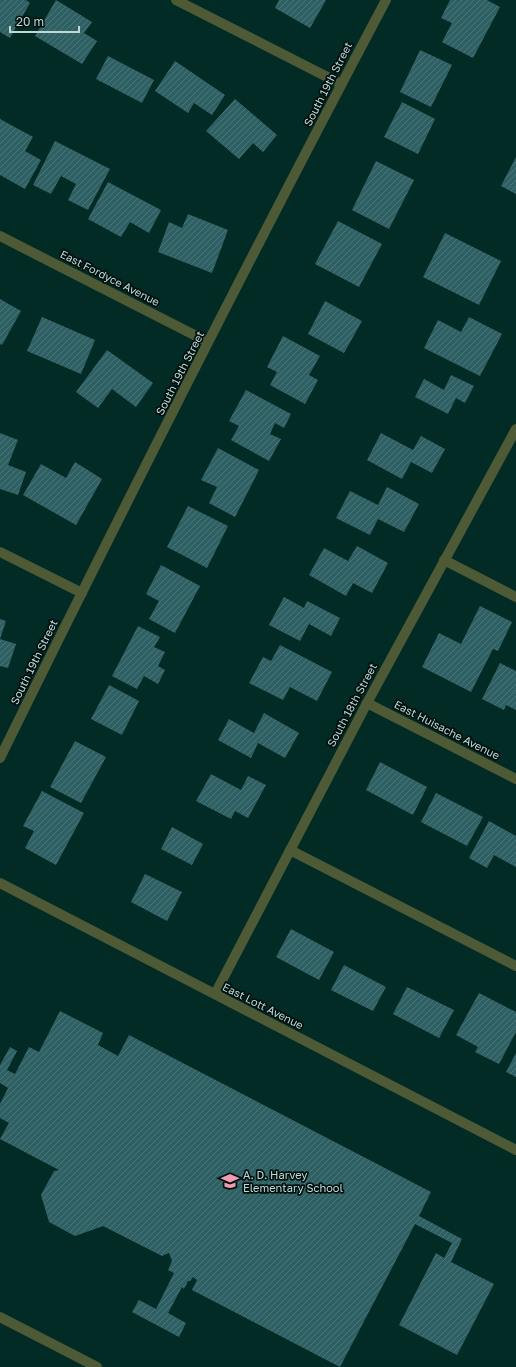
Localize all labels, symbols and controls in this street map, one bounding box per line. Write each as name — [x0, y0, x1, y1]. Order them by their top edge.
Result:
scale bar — [10, 8, 79, 34]
text: 20 m — [16, 14, 44, 29]
street label: South 19th Street — [301, 40, 354, 128]
street label: East Fordyce Avenue — [58, 247, 162, 308]
street label: South 19th Street — [153, 329, 206, 417]
street label: South 19th Street — [7, 617, 60, 706]
street label: South 18th Street — [324, 661, 379, 749]
street label: East Huisache Avenue — [392, 697, 502, 762]
street label: East Lott Avenue — [221, 980, 306, 1032]
place label: A. D. Harvey Elementary School — [243, 1168, 343, 1194]
school or university icon: A. D. Harvey Elementary School — [220, 1171, 240, 1191]

